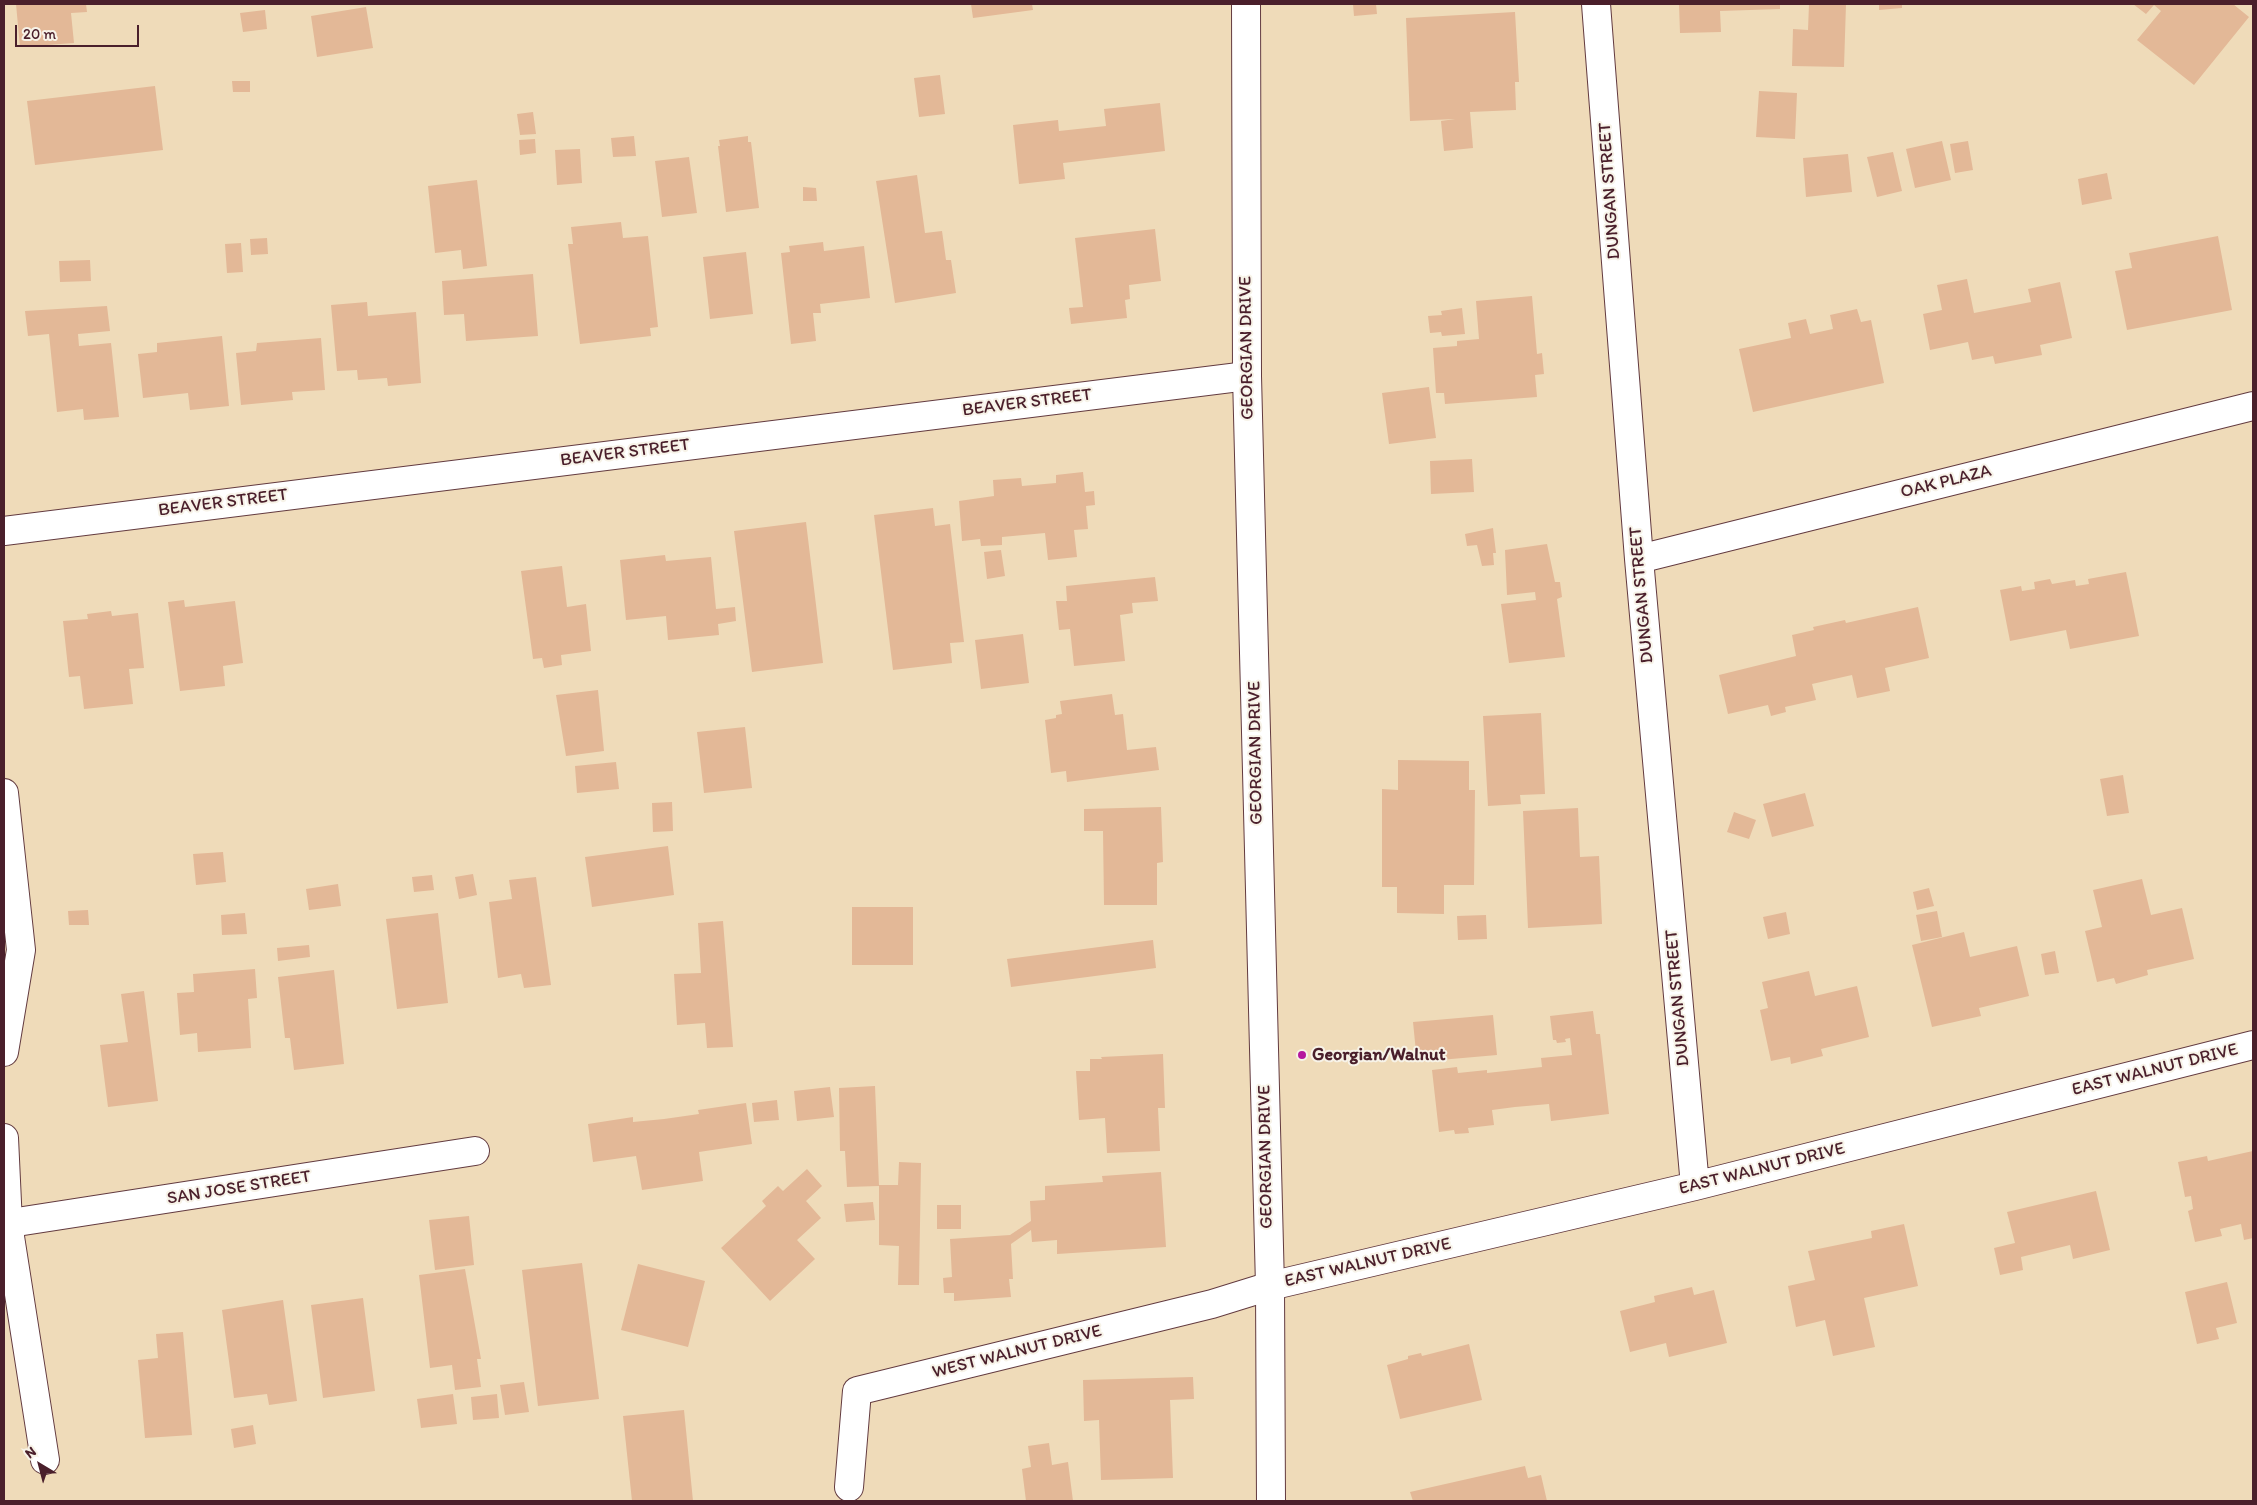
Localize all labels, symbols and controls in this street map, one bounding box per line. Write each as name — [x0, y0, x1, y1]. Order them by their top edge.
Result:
scale bar — [18, 15, 141, 47]
text: 20 m — [23, 25, 56, 43]
street label: DUNGAN STREET — [1594, 122, 1626, 260]
street label: GEORGIAN DRIVE — [1235, 276, 1259, 420]
street label: BEAVER STREET — [961, 384, 1093, 422]
street label: BEAVER STREET — [559, 434, 691, 472]
street label: OAK PLAZA — [1898, 460, 1994, 504]
street label: BEAVER STREET — [157, 484, 289, 522]
street label: DUNGAN STREET — [1625, 526, 1659, 664]
street label: GEORGIAN DRIVE — [1244, 681, 1268, 825]
street label: DUNGAN STREET — [1661, 929, 1695, 1067]
street label: EAST WALNUT DRIVE — [2070, 1039, 2240, 1101]
place label: Georgian/Walnut — [1312, 1044, 1446, 1066]
marker: Georgian/Walnut — [1296, 1049, 1308, 1061]
street label: GEORGIAN DRIVE — [1254, 1085, 1278, 1229]
street label: EAST WALNUT DRIVE — [1677, 1138, 1847, 1200]
street label: SAN JOSE STREET — [166, 1166, 312, 1210]
street label: EAST WALNUT DRIVE — [1283, 1233, 1453, 1293]
street label: WEST WALNUT DRIVE — [930, 1320, 1104, 1384]
north arrow — [15, 1440, 65, 1490]
text: N — [22, 1443, 40, 1462]

